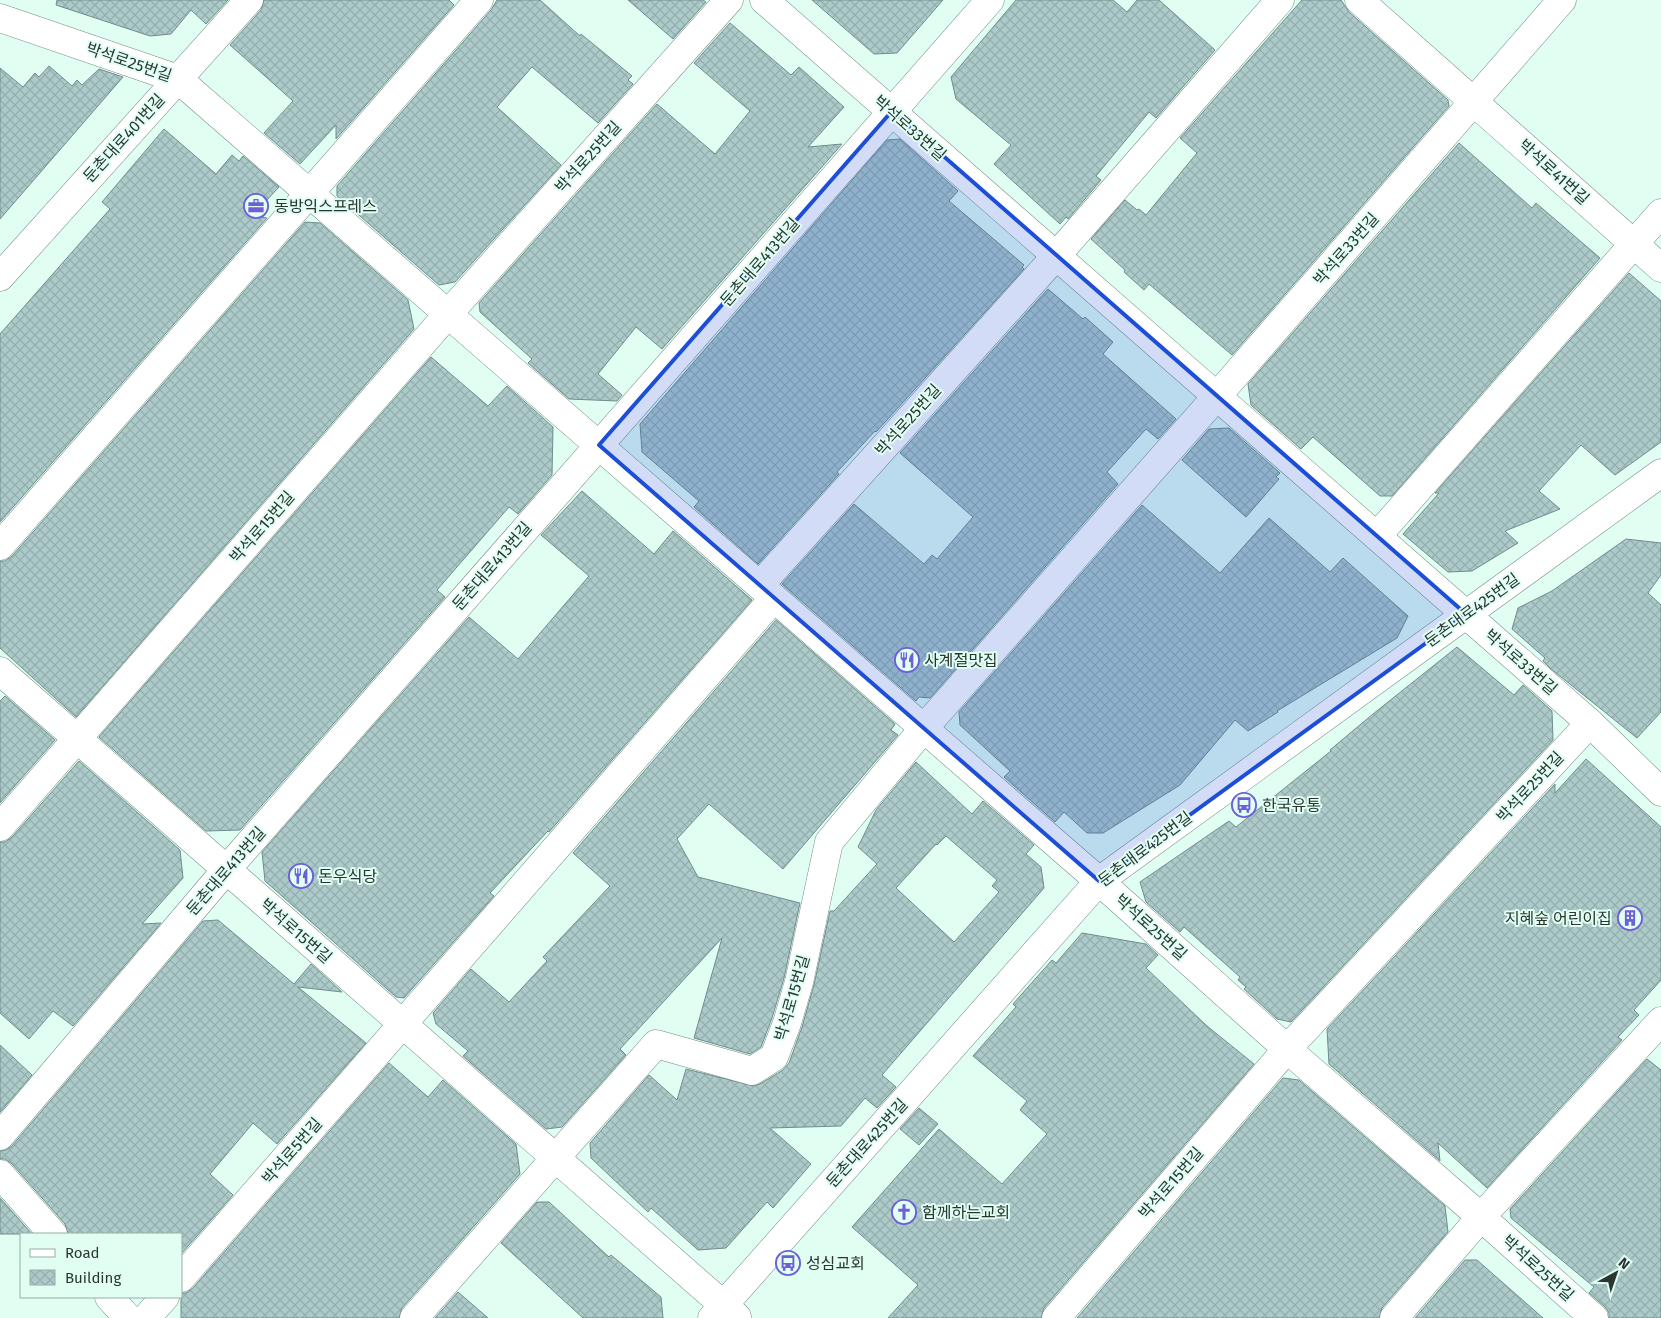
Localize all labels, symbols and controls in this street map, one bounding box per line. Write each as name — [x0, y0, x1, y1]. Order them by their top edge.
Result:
street label: 박석로25번길 — [84, 38, 174, 86]
street label: 둔촌대로401번길 — [79, 90, 169, 186]
street label: 박석로33번길 — [870, 91, 950, 165]
street label: 박석로25번길 — [551, 117, 625, 197]
street label: 박석로41번길 — [1515, 135, 1593, 209]
office icon: 동방익스프레스 — [243, 193, 269, 219]
place label: 동방익스프레스 — [274, 197, 377, 216]
street label: 박석로33번길 — [1309, 209, 1383, 289]
street label: 둔촌대로413번길 — [716, 214, 804, 310]
street label: 박석로25번길 — [871, 380, 945, 460]
street label: 박석로15번길 — [226, 487, 298, 567]
street label: 둔촌대로413번길 — [448, 518, 536, 614]
street label: 둔촌대로425번길 — [1421, 569, 1523, 651]
street label: 박석로33번길 — [1481, 625, 1561, 699]
restaurant icon: 사계절맛집 — [894, 647, 920, 673]
place label: 사계절맛집 — [924, 651, 998, 670]
street label: 박석로25번길 — [1493, 748, 1567, 826]
bus stop icon: 한국유통 — [1231, 792, 1257, 818]
place label: 한국유통 — [1262, 796, 1321, 815]
street label: 둔촌대로425번길 — [1094, 808, 1196, 890]
street label: 둔촌대로413번길 — [182, 823, 270, 919]
restaurant icon: 돈우식당 — [288, 863, 314, 889]
place label: 돈우식당 — [318, 867, 377, 886]
street label: 박석로25번길 — [1111, 890, 1191, 964]
street label: 박석로15번길 — [256, 895, 336, 967]
building icon: 지혜숲 어린이집 — [1617, 905, 1643, 931]
place label: 지혜숲 어린이집 — [1505, 909, 1612, 928]
street label: 박석로15번길 — [771, 953, 813, 1043]
street label: 둔촌대로425번길 — [822, 1095, 912, 1191]
street label: 박석로5번길 — [258, 1114, 326, 1188]
street label: 박석로15번길 — [1135, 1143, 1207, 1223]
church icon: 함께하는교회 — [891, 1199, 917, 1225]
place label: 함께하는교회 — [922, 1203, 1010, 1222]
street label: 박석로25번길 — [1498, 1231, 1578, 1305]
legend — [20, 1233, 182, 1298]
text: Road — [65, 1244, 100, 1262]
north arrow — [1591, 1248, 1641, 1298]
bus stop icon: 성심교회 — [775, 1250, 801, 1276]
place label: 성심교회 — [806, 1254, 865, 1273]
text: N — [1615, 1254, 1633, 1273]
text: Building — [65, 1269, 121, 1287]

